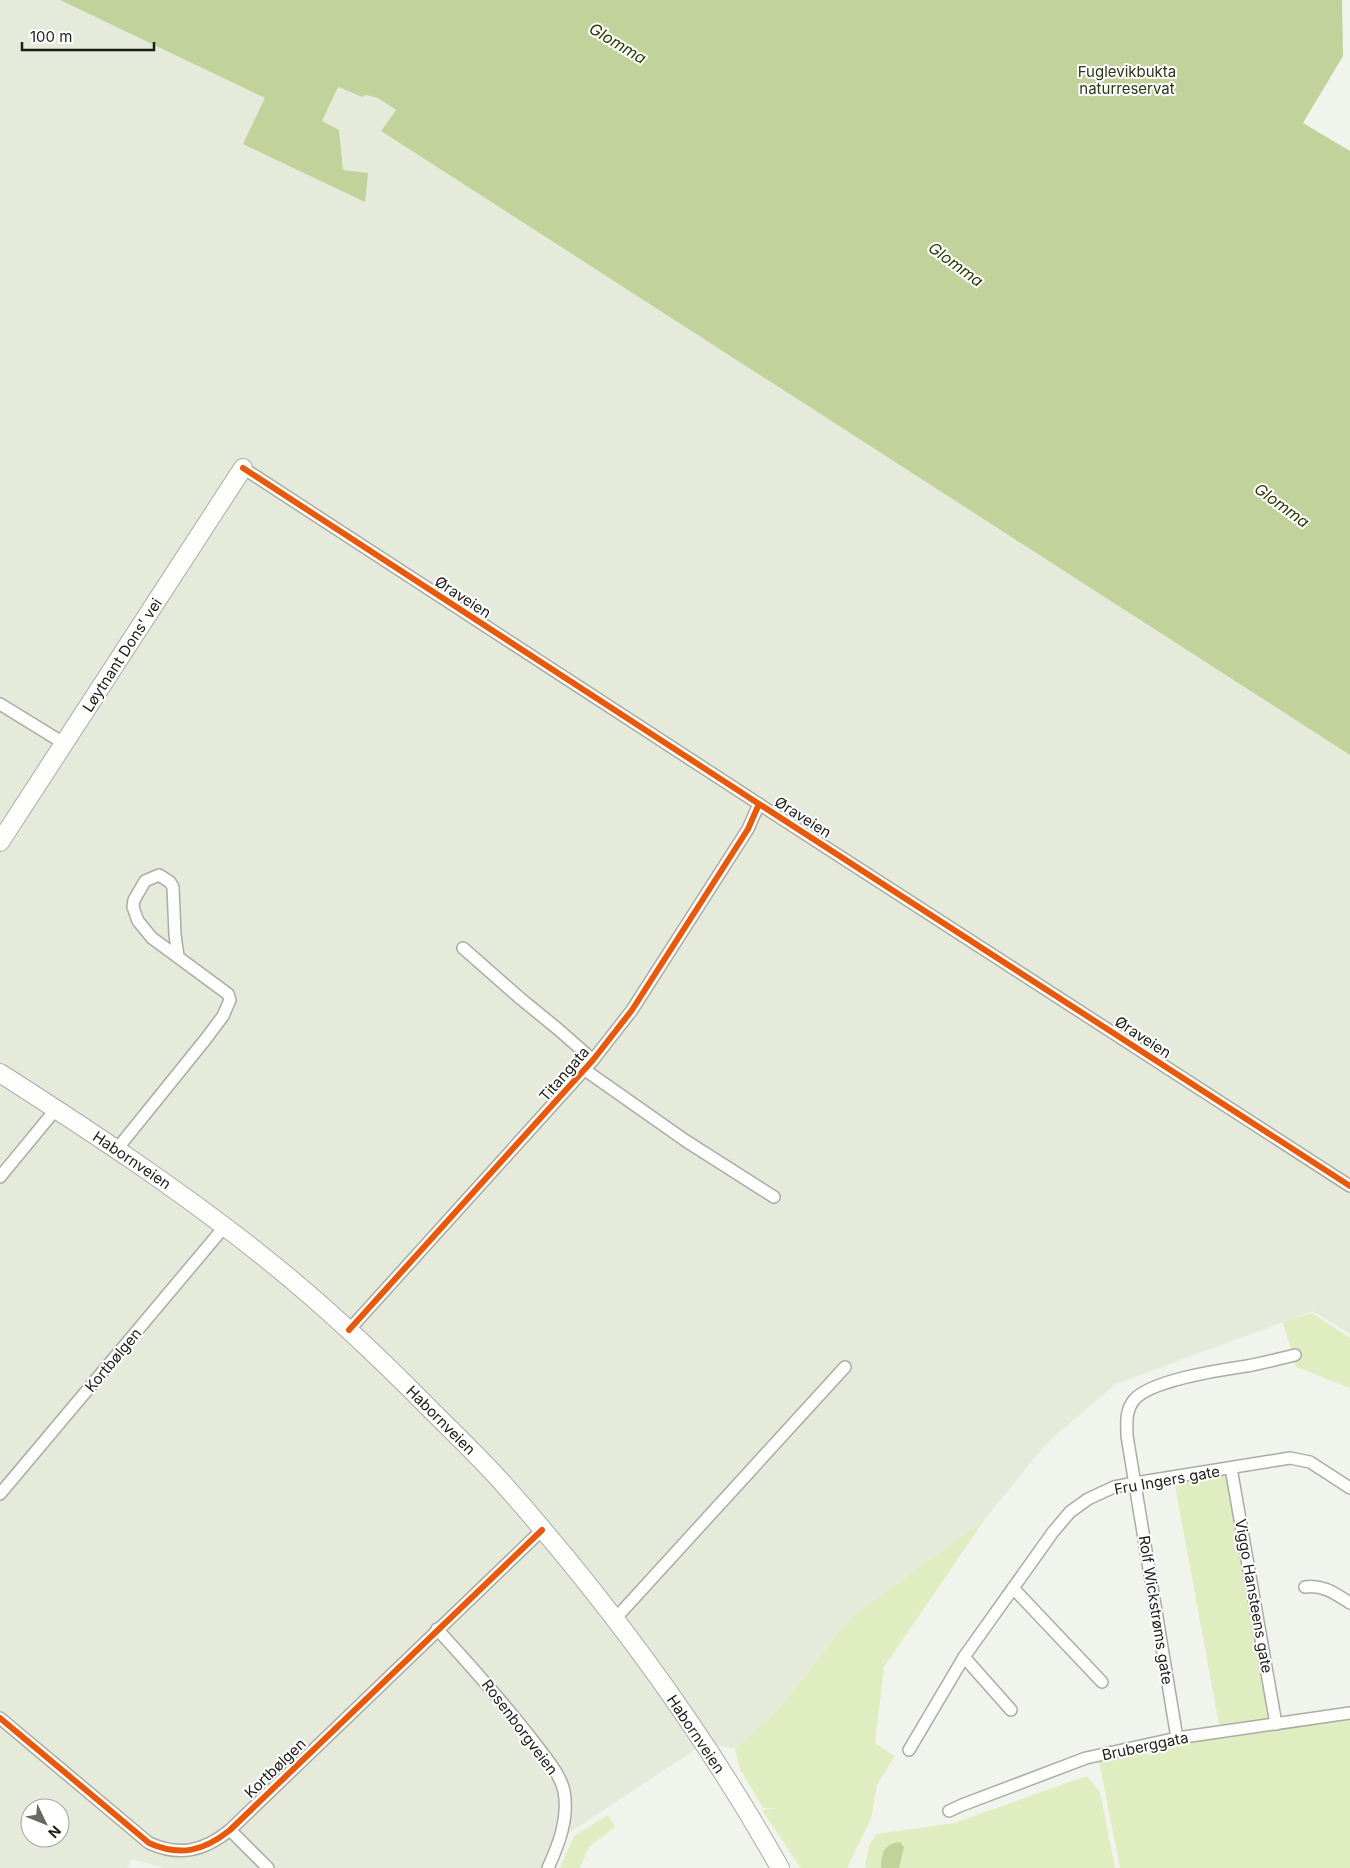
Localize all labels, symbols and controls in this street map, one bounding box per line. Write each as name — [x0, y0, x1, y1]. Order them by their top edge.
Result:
water label: Glomma — [586, 18, 650, 68]
scale bar — [22, 20, 155, 52]
text: 100 m — [30, 27, 72, 46]
park label: Fuglevikbukta naturreservat — [1078, 62, 1176, 98]
water label: Glomma — [925, 237, 988, 291]
water label: Glomma — [1251, 478, 1314, 532]
street label: Øraveien — [431, 572, 495, 622]
street label: Løytnant Dons' vei — [78, 595, 166, 715]
street label: Øraveien — [771, 792, 835, 842]
street label: Øraveien — [1111, 1012, 1175, 1062]
street label: Titangata — [535, 1043, 593, 1105]
street label: Habornveien — [89, 1127, 175, 1193]
street label: Kortbølgen — [81, 1324, 145, 1396]
street label: Habornveien — [402, 1381, 480, 1459]
street label: Fru Ingers gate — [1113, 1461, 1221, 1499]
street label: Viggo Hansteens gate — [1231, 1517, 1277, 1675]
street label: Rolf Wickstrøms gate — [1135, 1534, 1177, 1686]
street label: Rosenborgveien — [478, 1675, 562, 1779]
street label: Habornveien — [663, 1691, 729, 1777]
street label: Bruberggata — [1100, 1728, 1190, 1764]
street label: Kortbølgen — [240, 1734, 310, 1802]
north arrow — [20, 1798, 70, 1848]
text: N — [45, 1823, 65, 1842]

